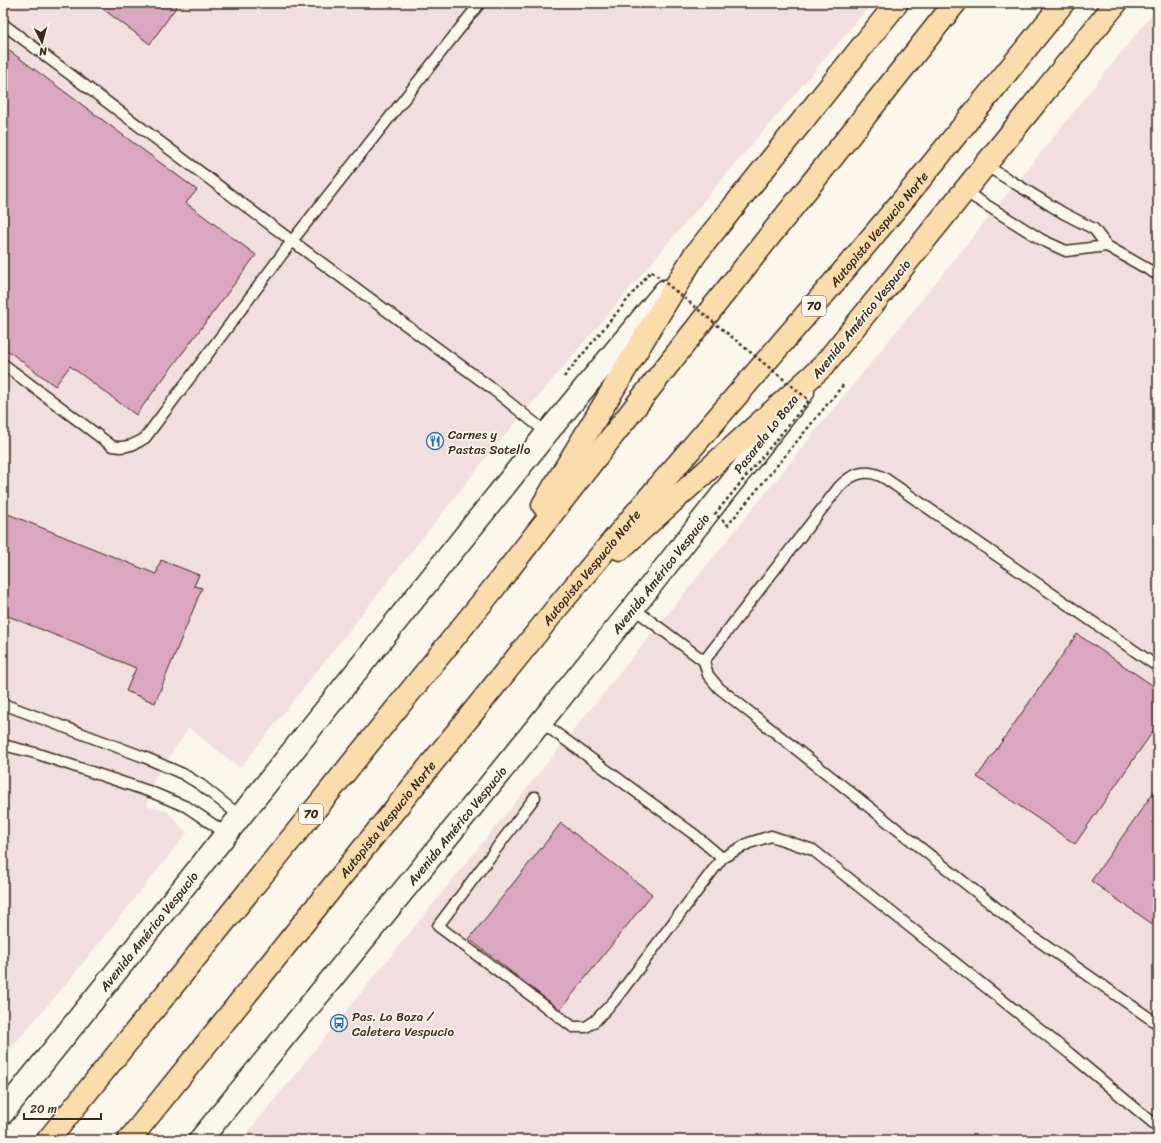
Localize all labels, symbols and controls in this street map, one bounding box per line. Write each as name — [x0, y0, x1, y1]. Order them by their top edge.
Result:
north arrow — [22, 22, 62, 62]
text: N — [38, 41, 49, 61]
street label: Autopista Vespucio Norte — [823, 166, 934, 293]
street label: Avenida Américo Vespucio — [805, 254, 917, 385]
road number: 70 — [802, 296, 826, 316]
street label: Pasarela Lo Boza — [728, 389, 805, 479]
place label: Carnes y Pastas Sotello — [448, 423, 531, 461]
restaurant icon: Carnes y Pastas Sotello — [425, 431, 445, 451]
street label: Autopista Vespucio Norte — [535, 504, 647, 631]
street label: Avenida Américo Vespucio — [604, 507, 716, 640]
street label: Autopista Vespucio Norte — [332, 755, 442, 884]
street label: Avenida Américo Vespucio — [400, 760, 513, 891]
road number: 70 — [299, 804, 323, 824]
street label: Avenida Américo Vespucio — [93, 865, 204, 997]
place label: Pas. Lo Boza / Caletera Vespucio — [352, 1005, 454, 1043]
bus stop icon: Pas. Lo Boza / Caletera Vespucio — [329, 1013, 349, 1033]
scale bar — [24, 1095, 101, 1121]
text: 20 m — [30, 1098, 57, 1120]

